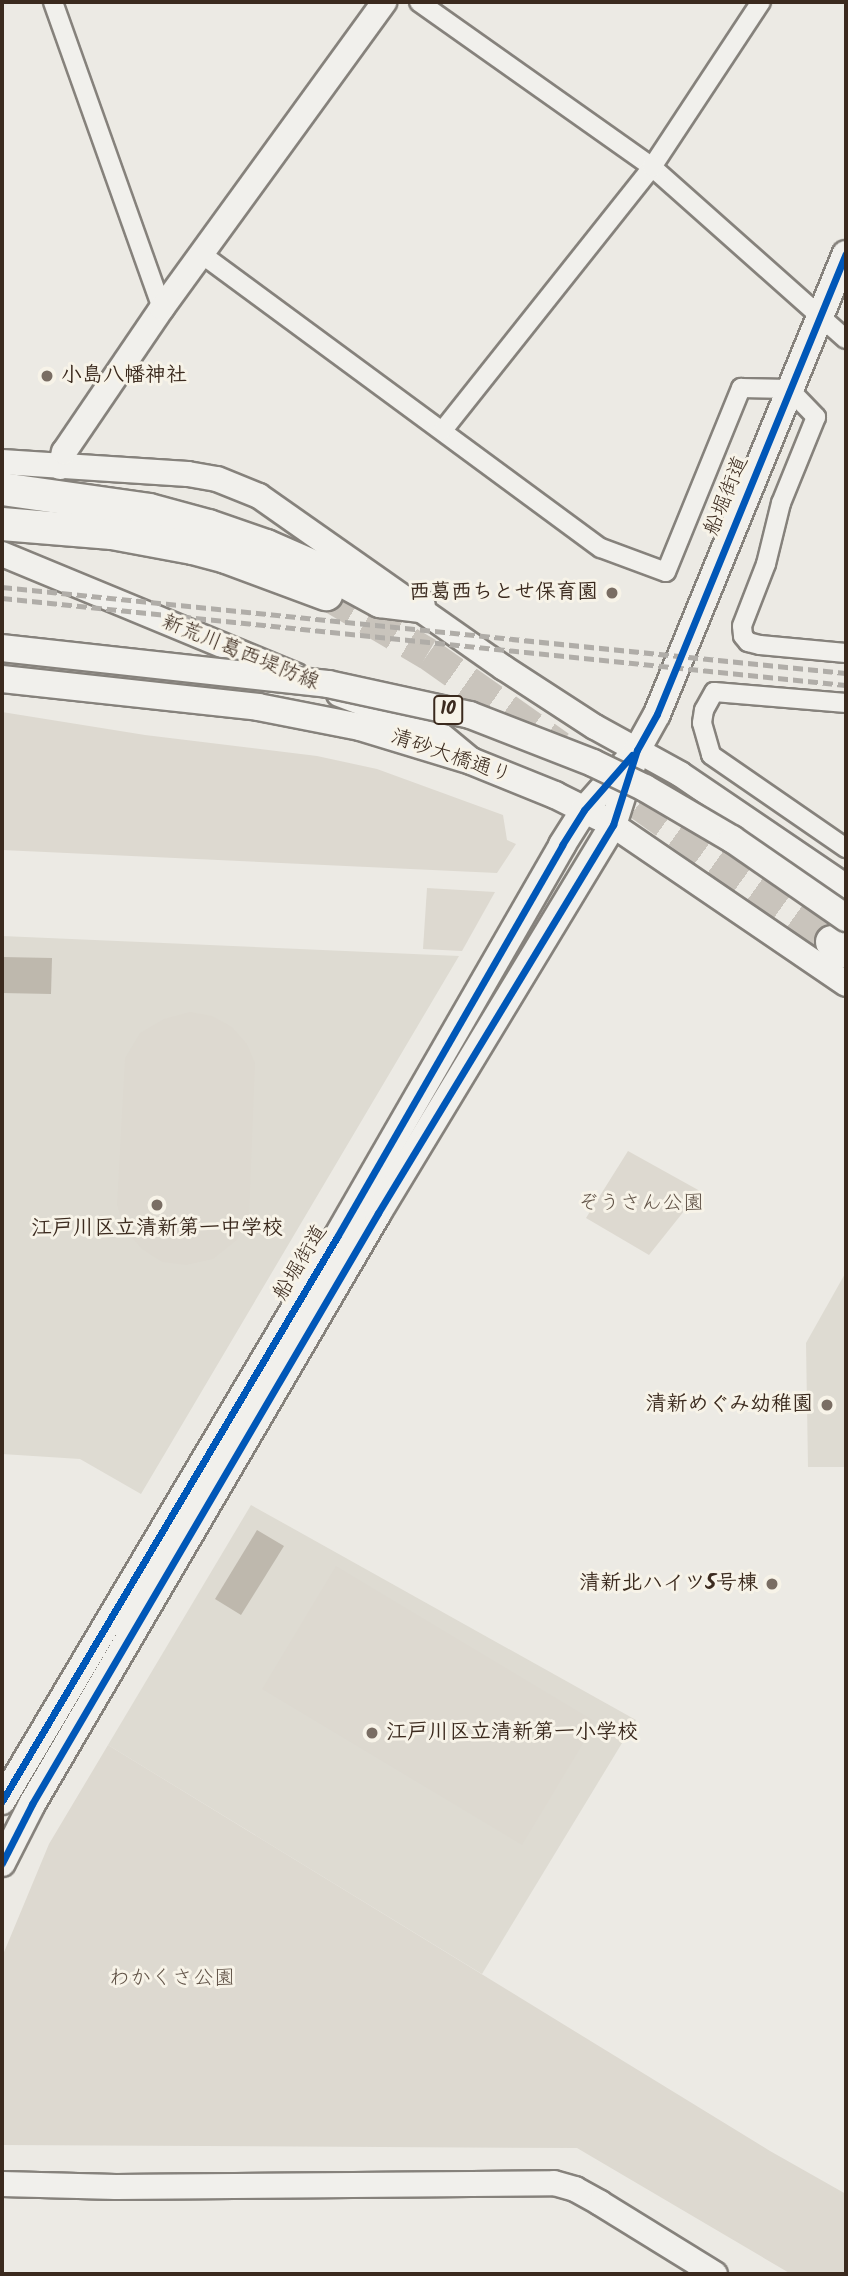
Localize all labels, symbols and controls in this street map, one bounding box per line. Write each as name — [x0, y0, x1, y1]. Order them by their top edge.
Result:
place label: 小島八幡神社 — [61, 363, 187, 389]
marker: 小島八幡神社 — [39, 368, 55, 384]
street label: 船堀街道 — [700, 452, 754, 540]
place label: 西葛西ちとせ保育園 — [409, 580, 598, 606]
marker: 西葛西ちとせ保育園 — [604, 585, 620, 601]
street label: 新荒川葛西堤防線 — [157, 610, 323, 696]
road number: 10 — [432, 694, 464, 726]
street label: 清砂大橋通り — [387, 725, 515, 789]
park label: ぞうさん公園 — [578, 1191, 704, 1217]
marker: 江戸川区立清新第一中学校 — [149, 1197, 165, 1213]
place label: 江戸川区立清新第一中学校 — [31, 1216, 283, 1242]
street label: 船堀街道 — [269, 1221, 333, 1305]
place label: 清新めぐみ幼稚園 — [645, 1392, 813, 1418]
marker: 清新めぐみ幼稚園 — [819, 1397, 835, 1413]
place label: 清新北ハイツ5号棟 — [579, 1571, 758, 1597]
marker: 清新北ハイツ5号棟 — [764, 1576, 780, 1592]
place label: 江戸川区立清新第一小学校 — [386, 1720, 638, 1746]
marker: 江戸川区立清新第一小学校 — [364, 1725, 380, 1741]
park label: わかくさ公園 — [109, 1966, 235, 1992]

